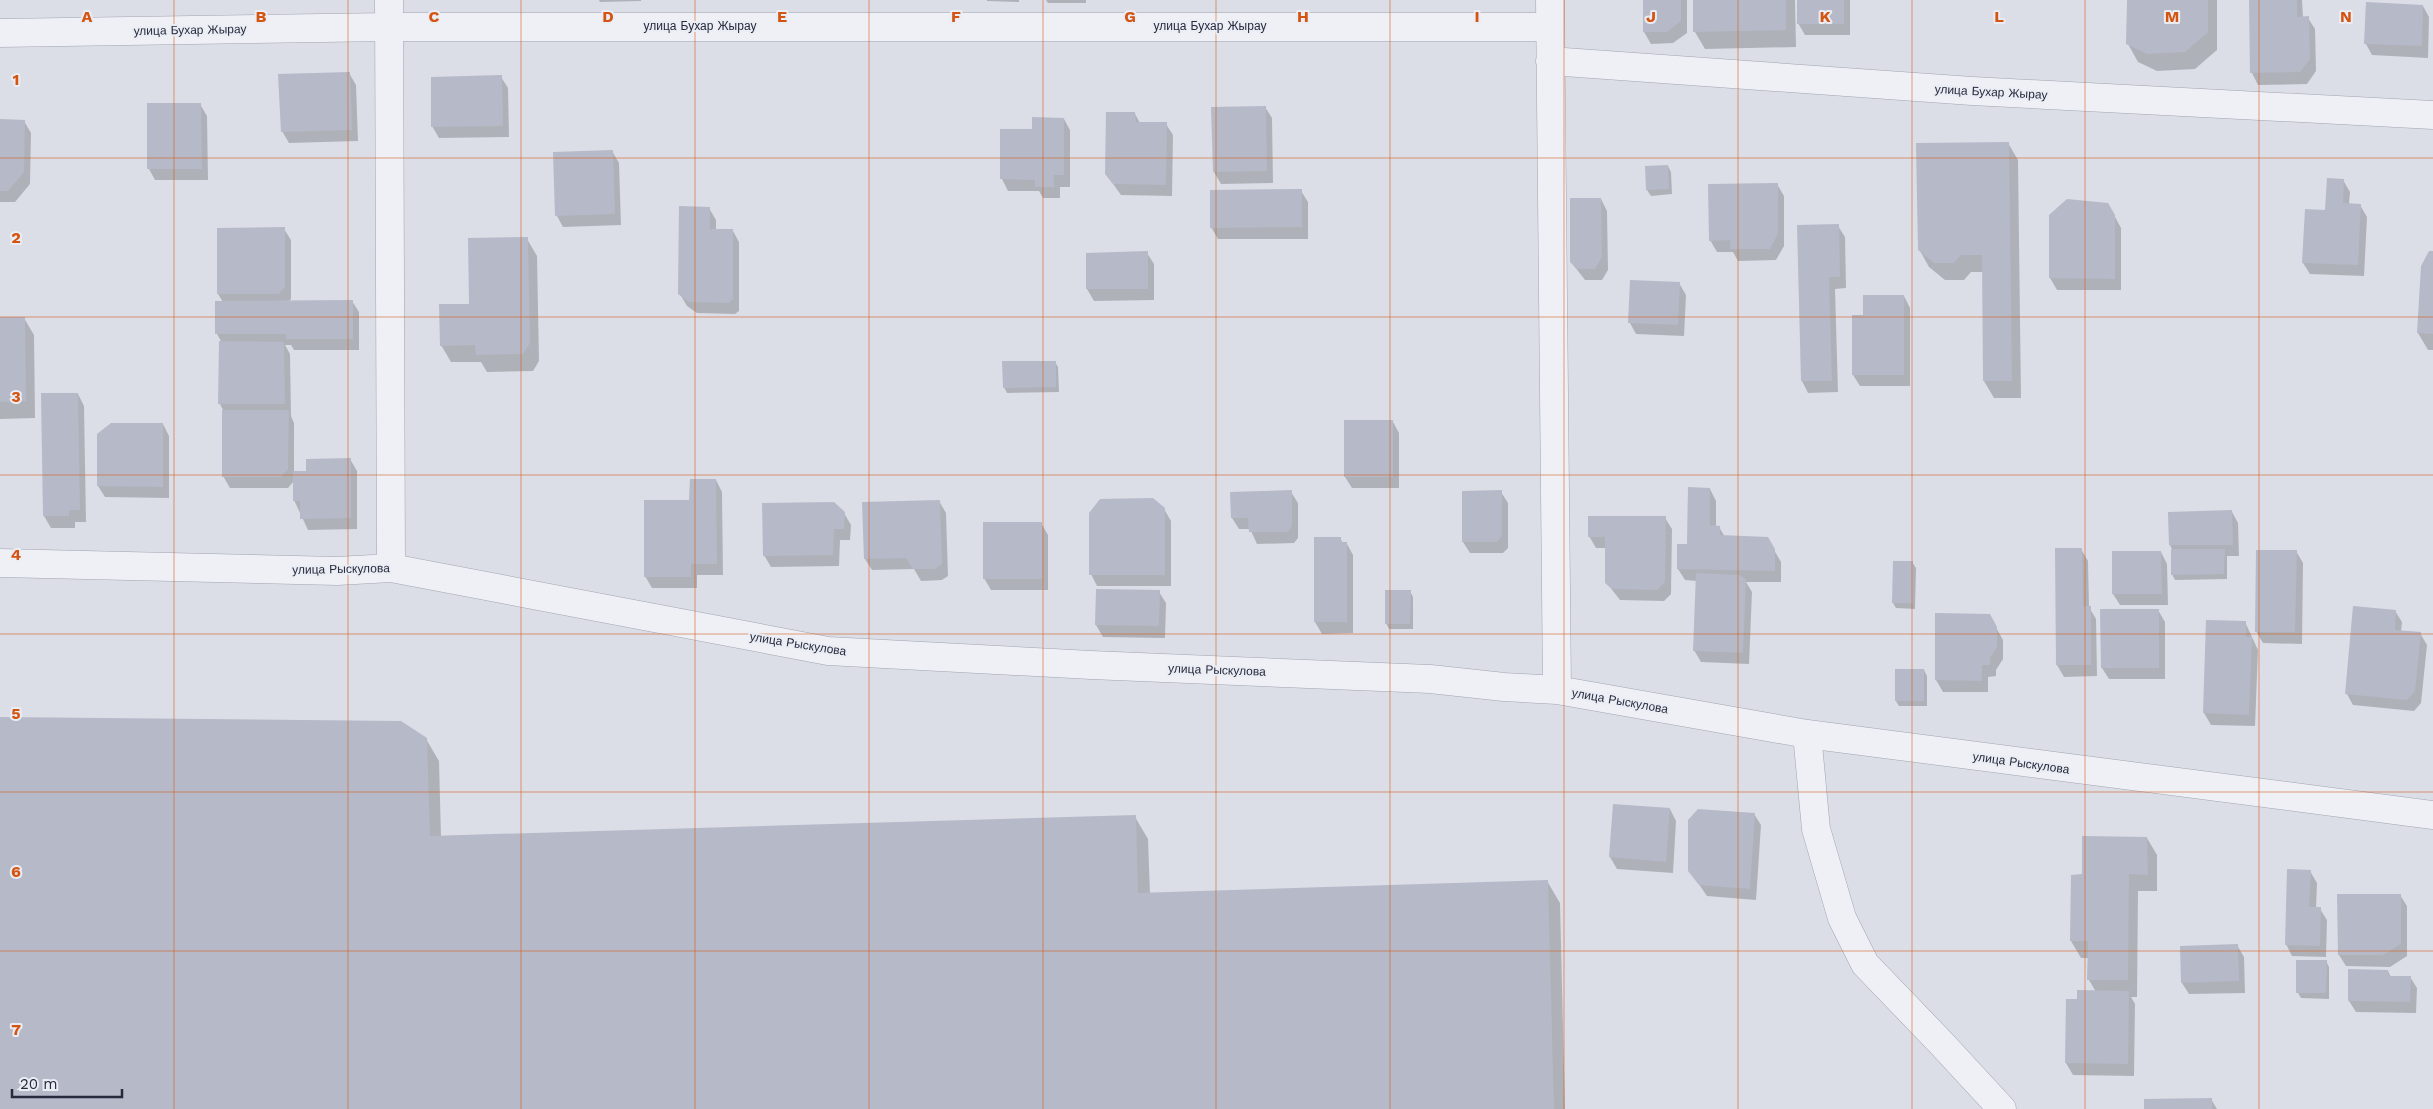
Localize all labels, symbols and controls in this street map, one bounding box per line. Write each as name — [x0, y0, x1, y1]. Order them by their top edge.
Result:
text: A — [82, 7, 93, 26]
text: B — [256, 7, 267, 26]
text: C — [429, 7, 440, 26]
text: D — [602, 7, 614, 26]
text: E — [777, 7, 787, 26]
text: F — [951, 7, 961, 26]
text: G — [1124, 7, 1136, 26]
text: H — [1297, 7, 1309, 26]
text: I — [1474, 7, 1480, 26]
text: J — [1646, 7, 1656, 26]
text: K — [1819, 7, 1831, 26]
text: L — [1994, 7, 2004, 26]
text: M — [2165, 7, 2179, 26]
text: N — [2340, 7, 2352, 26]
street label: улица Бухар Жырау — [644, 19, 756, 33]
street label: улица Бухар Жырау — [1154, 19, 1266, 33]
street label: улица Бухар Жырау — [133, 22, 247, 38]
text: 1 — [13, 70, 19, 89]
street label: улица Бухар Жырау — [1934, 82, 2048, 102]
text: 2 — [11, 228, 21, 247]
text: 3 — [11, 387, 21, 406]
text: 4 — [11, 545, 21, 564]
street label: улица Рыскулова — [292, 561, 390, 577]
street label: улица Рыскулова — [749, 629, 848, 659]
street label: улица Рыскулова — [1168, 661, 1266, 679]
street label: улица Рыскулова — [1571, 686, 1670, 716]
text: 5 — [11, 704, 21, 723]
street label: улица Рыскулова — [1972, 749, 2071, 777]
text: 6 — [11, 862, 21, 881]
text: 7 — [11, 1020, 21, 1039]
scale bar — [12, 1066, 122, 1098]
text: 20 m — [20, 1075, 58, 1093]

